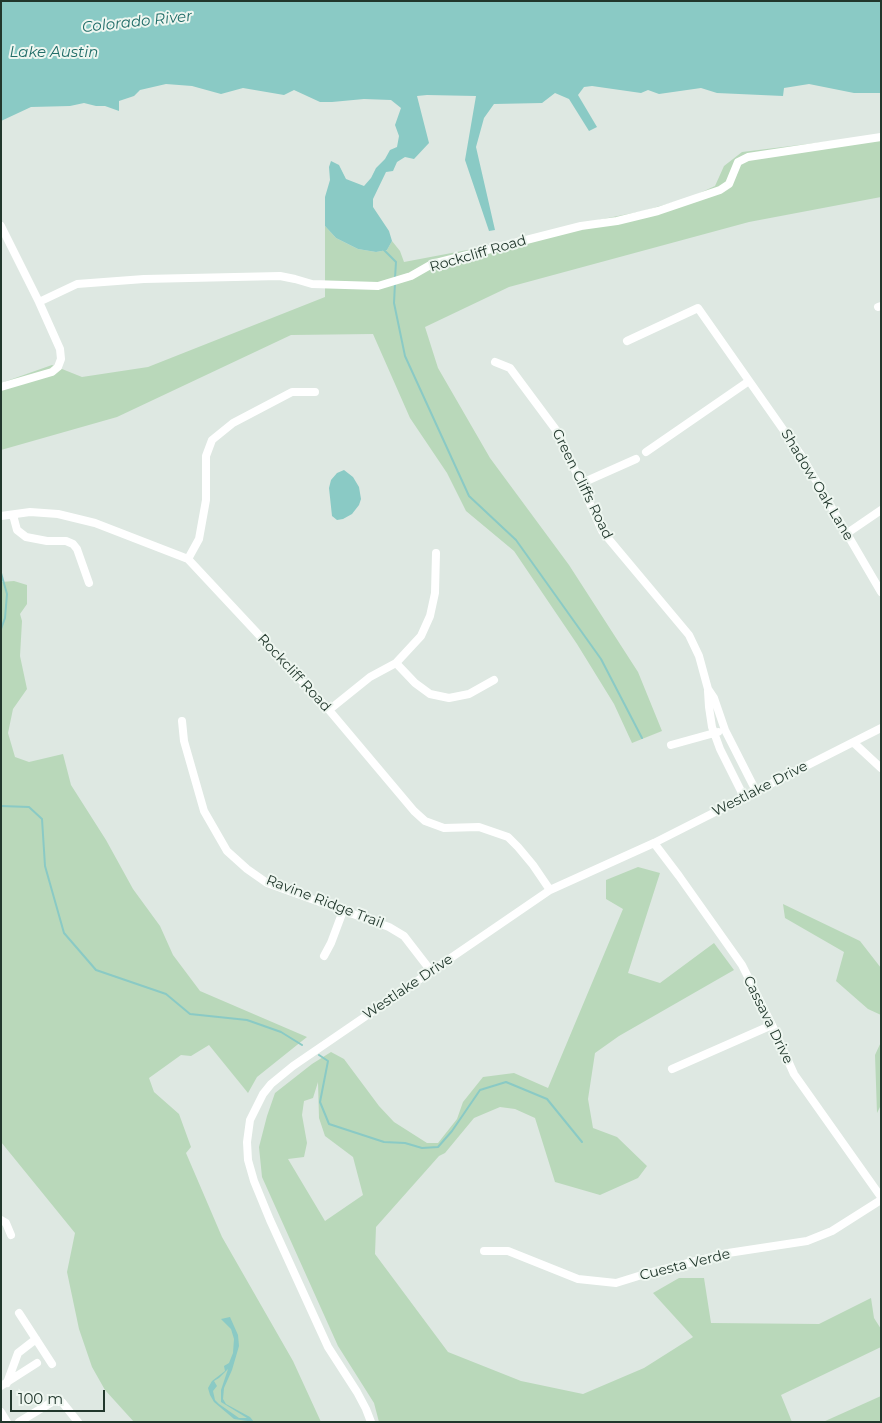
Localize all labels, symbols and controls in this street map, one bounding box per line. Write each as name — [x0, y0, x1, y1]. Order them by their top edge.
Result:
water label: Colorado River — [81, 7, 193, 37]
water label: Lake Austin — [10, 44, 98, 62]
street label: Rockcliff Road — [428, 232, 528, 276]
street label: Green Cliffs Road — [548, 426, 616, 542]
street label: Shadow Oak Lane — [777, 426, 857, 544]
street label: Rockcliff Road — [254, 631, 334, 715]
street label: Westlake Drive — [710, 758, 810, 820]
street label: Ravine Ridge Trail — [264, 872, 386, 932]
street label: Westlake Drive — [360, 951, 456, 1023]
street label: Cassava Drive — [739, 973, 797, 1067]
street label: Cuesta Verde — [638, 1246, 732, 1284]
scale bar — [12, 1380, 108, 1412]
text: 100 m — [18, 1389, 63, 1408]

